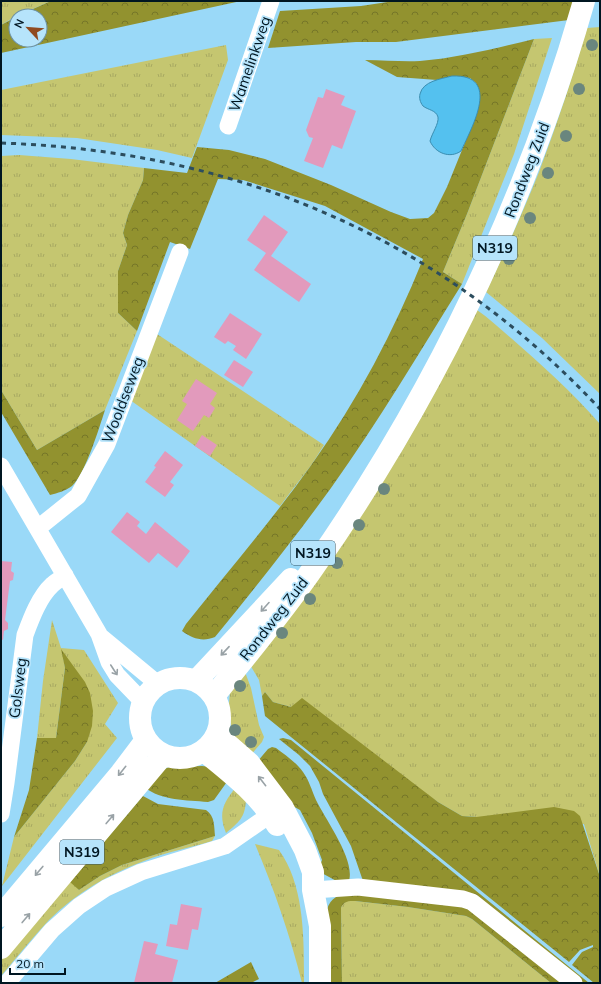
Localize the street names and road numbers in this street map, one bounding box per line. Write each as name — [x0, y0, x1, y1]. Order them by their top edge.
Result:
street label: Wamelinkweg — [224, 14, 275, 114]
street label: Rondweg Zuid — [500, 119, 553, 220]
road number: N319 — [473, 236, 517, 260]
street label: Wooldseweg — [97, 354, 148, 446]
road number: N319 — [291, 541, 335, 565]
street label: Rondweg Zuid — [235, 573, 312, 664]
street label: Golsweg — [4, 657, 31, 719]
road number: N319 — [60, 840, 104, 864]

